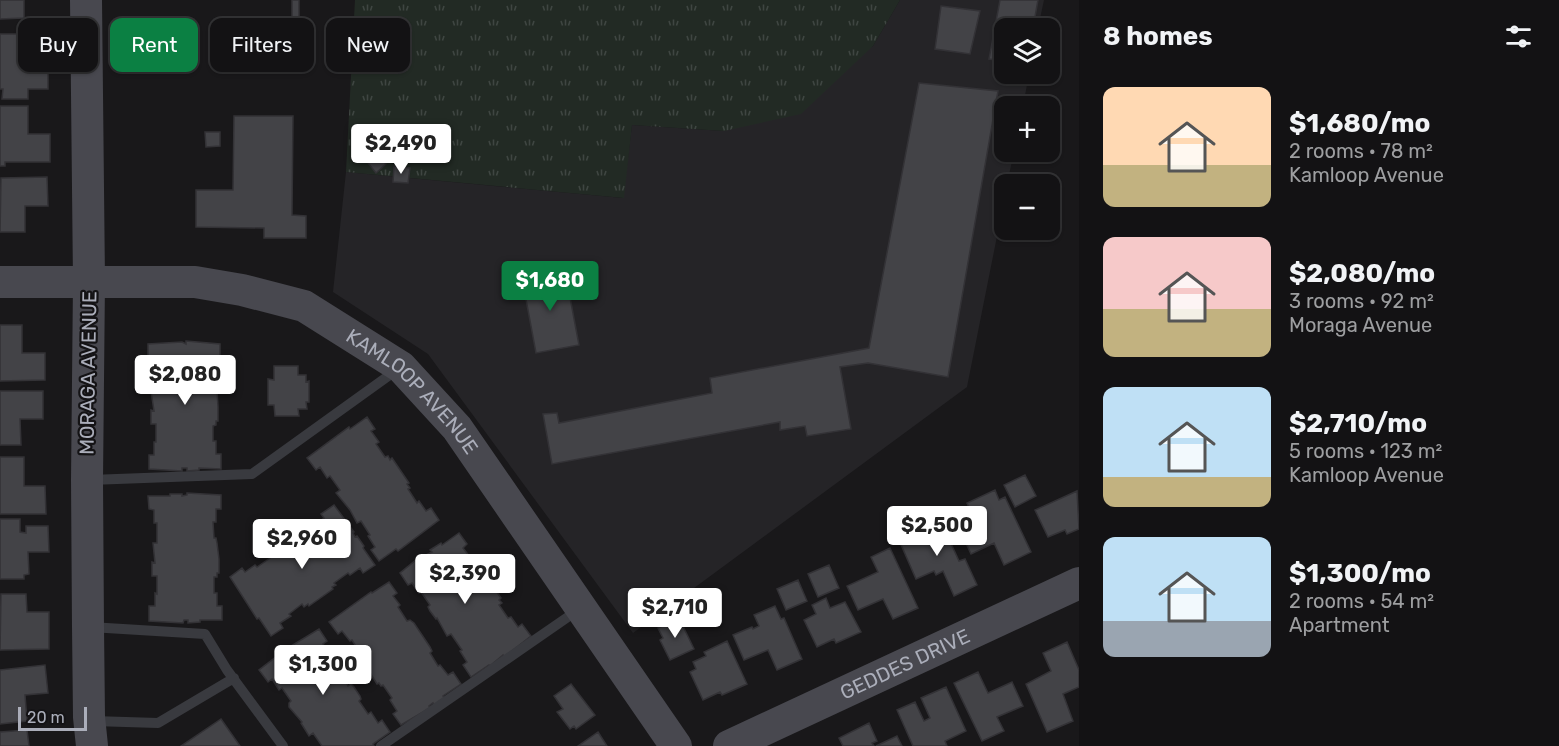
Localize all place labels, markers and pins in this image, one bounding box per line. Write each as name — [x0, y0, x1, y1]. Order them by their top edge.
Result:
pin: $2,490 — [352, 124, 450, 175]
pin: $1,680 — [501, 261, 599, 312]
pin: $2,080 — [136, 355, 234, 406]
pin: $2,500 — [888, 506, 986, 557]
pin: $2,960 — [253, 519, 351, 570]
pin: $2,390 — [416, 554, 514, 605]
pin: $2,710 — [626, 588, 724, 639]
pin: $1,300 — [274, 645, 372, 696]

